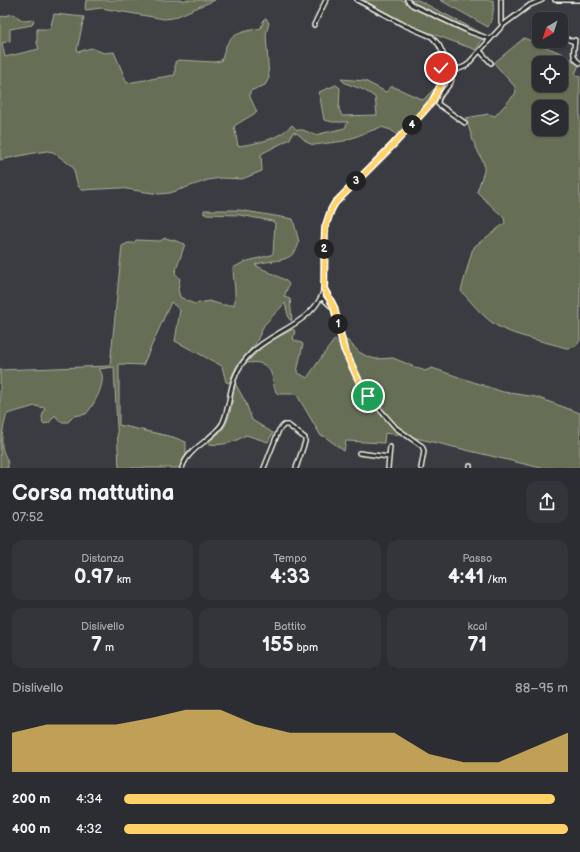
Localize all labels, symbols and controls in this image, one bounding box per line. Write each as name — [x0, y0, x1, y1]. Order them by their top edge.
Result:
north arrow — [532, 12, 568, 48]
map controls — [532, 12, 568, 136]
pin — [424, 51, 458, 85]
button: locate — [532, 56, 568, 92]
icon: check — [430, 57, 452, 79]
button: layers — [532, 100, 568, 136]
pin: 4 — [402, 115, 422, 135]
text: 4 — [409, 118, 415, 131]
pin: 3 — [346, 171, 366, 191]
text: 3 — [353, 174, 359, 187]
pin: 2 — [314, 239, 334, 259]
text: 2 — [321, 242, 327, 255]
pin: 1 — [328, 314, 348, 334]
text: 1 — [336, 317, 340, 330]
pin — [351, 379, 385, 413]
icon: arrive — [357, 385, 379, 407]
text: Corsa mattutina — [12, 480, 174, 507]
button: share — [526, 481, 568, 523]
text: 07:52 — [12, 509, 44, 525]
text: Distanza — [81, 552, 124, 565]
text: Tempo — [273, 552, 307, 565]
text: Passo — [462, 552, 492, 565]
text: 0.97 — [74, 565, 114, 589]
text: 4:33 — [270, 565, 310, 589]
text: 4:41 — [448, 565, 484, 589]
text: km — [114, 573, 131, 586]
text: /km — [484, 573, 507, 586]
text: Dislivello — [81, 620, 124, 633]
text: Battito — [274, 620, 306, 633]
text: kcal — [467, 620, 487, 633]
text: 7 — [91, 633, 102, 657]
text: 155 — [262, 633, 293, 657]
text: 71 — [468, 633, 487, 657]
text: m — [102, 641, 114, 654]
text: bpm — [293, 641, 318, 654]
text: Dislivello — [12, 680, 63, 696]
text: 88–95 m — [515, 680, 568, 696]
text: 200 m — [12, 791, 50, 807]
text: 4:34 — [76, 791, 102, 807]
text: 400 m — [12, 821, 50, 837]
text: 4:32 — [76, 821, 102, 837]

